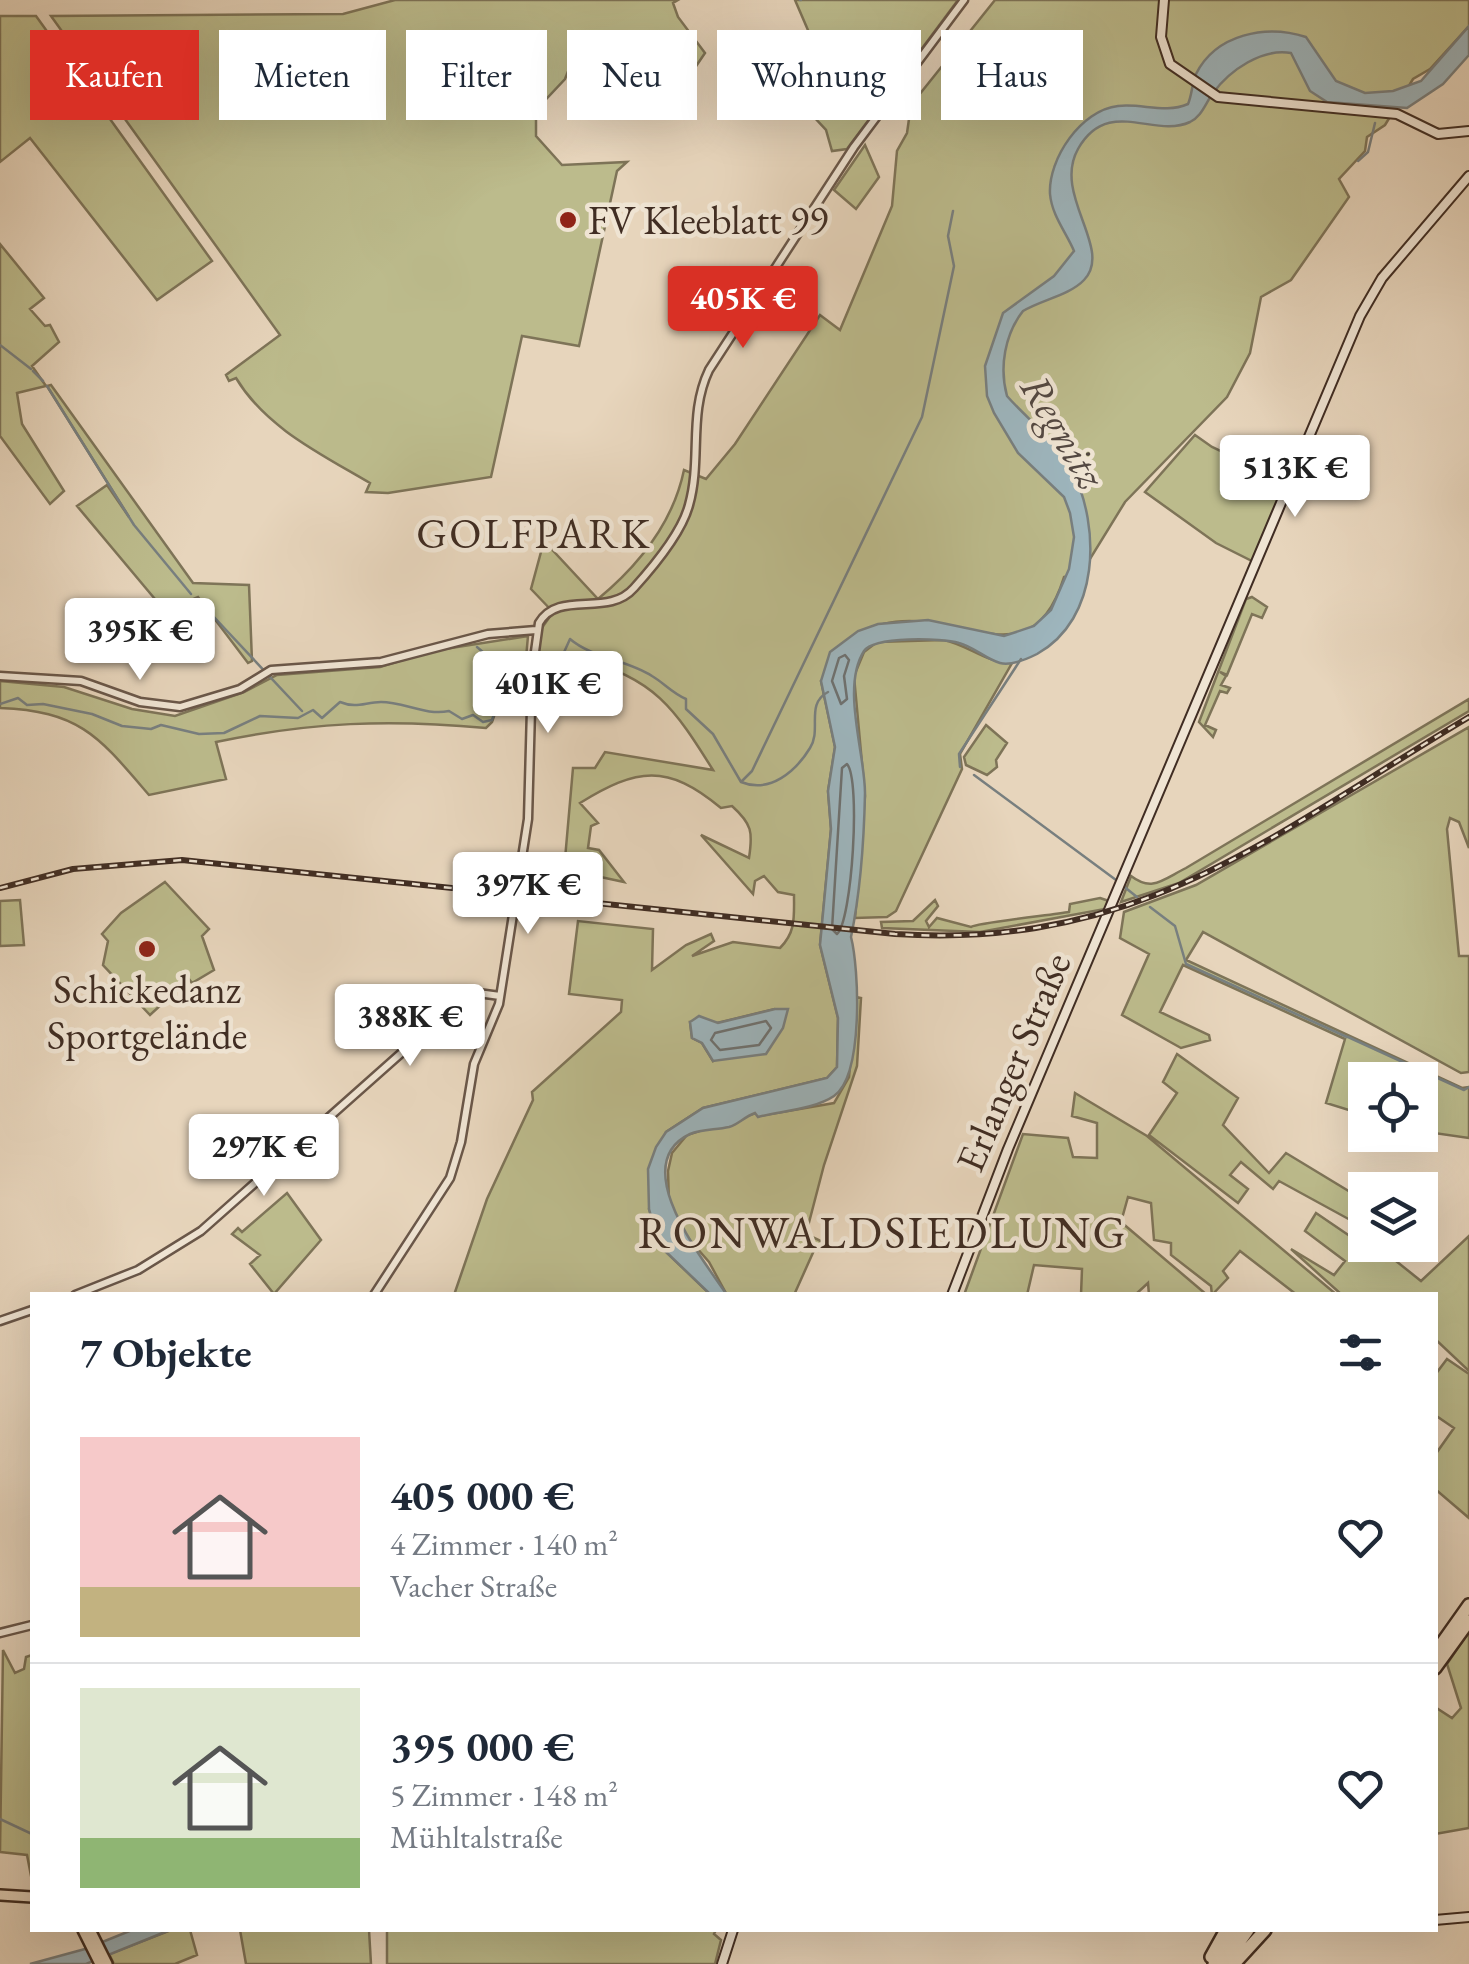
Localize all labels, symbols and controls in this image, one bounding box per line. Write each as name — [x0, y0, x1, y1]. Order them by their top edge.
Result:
chip: Kaufen — [30, 30, 199, 120]
chip: Mieten — [219, 30, 386, 120]
chip: Filter — [406, 30, 547, 120]
chip: Neu — [567, 30, 697, 120]
chip: Wohnung — [717, 30, 921, 120]
chip: Haus — [941, 30, 1083, 120]
place label: FV Kleeblatt 99 — [588, 194, 828, 246]
marker: FV Kleeblatt 99 — [557, 209, 579, 231]
pin: 405K € — [662, 266, 824, 351]
text: 405K € — [690, 277, 796, 319]
water label: Regnitz — [1008, 364, 1120, 500]
pin: 513K € — [1214, 435, 1376, 520]
text: 513K € — [1242, 446, 1348, 488]
district label: GOLFPARK — [416, 506, 652, 561]
pin: 395K € — [59, 598, 221, 683]
text: 395K € — [87, 609, 193, 651]
pin: 401K € — [467, 651, 629, 736]
text: 401K € — [495, 662, 601, 704]
pin: 397K € — [447, 852, 609, 937]
text: 397K € — [475, 863, 581, 905]
marker: Schickedanz Sportgelände — [136, 938, 158, 960]
street label: Erlanger Straße — [944, 945, 1082, 1179]
place label: Schickedanz Sportgelände — [47, 963, 247, 1061]
pin: 388K € — [329, 984, 491, 1069]
text: 388K € — [357, 995, 463, 1037]
map controls — [1348, 1062, 1438, 1262]
button: locate — [1348, 1062, 1438, 1152]
pin: 297K € — [183, 1114, 345, 1199]
text: 297K € — [211, 1125, 317, 1167]
button: layers — [1348, 1172, 1438, 1262]
district label: RONWALDSIEDLUNG — [638, 1203, 1128, 1261]
text: 7 Objekte — [80, 1325, 252, 1380]
icon: filters — [1333, 1325, 1388, 1380]
text: 405 000 € — [390, 1468, 574, 1523]
icon: home — [160, 1477, 280, 1597]
icon: heart — [1333, 1510, 1388, 1565]
text: 4 Zimmer · 140 m² — [390, 1523, 618, 1565]
text: Vacher Straße — [390, 1565, 557, 1607]
text: 395 000 € — [390, 1719, 574, 1774]
icon: home — [160, 1728, 280, 1848]
icon: heart — [1333, 1761, 1388, 1816]
text: 5 Zimmer · 148 m² — [390, 1774, 618, 1816]
text: Mühltalstraße — [390, 1816, 563, 1858]

